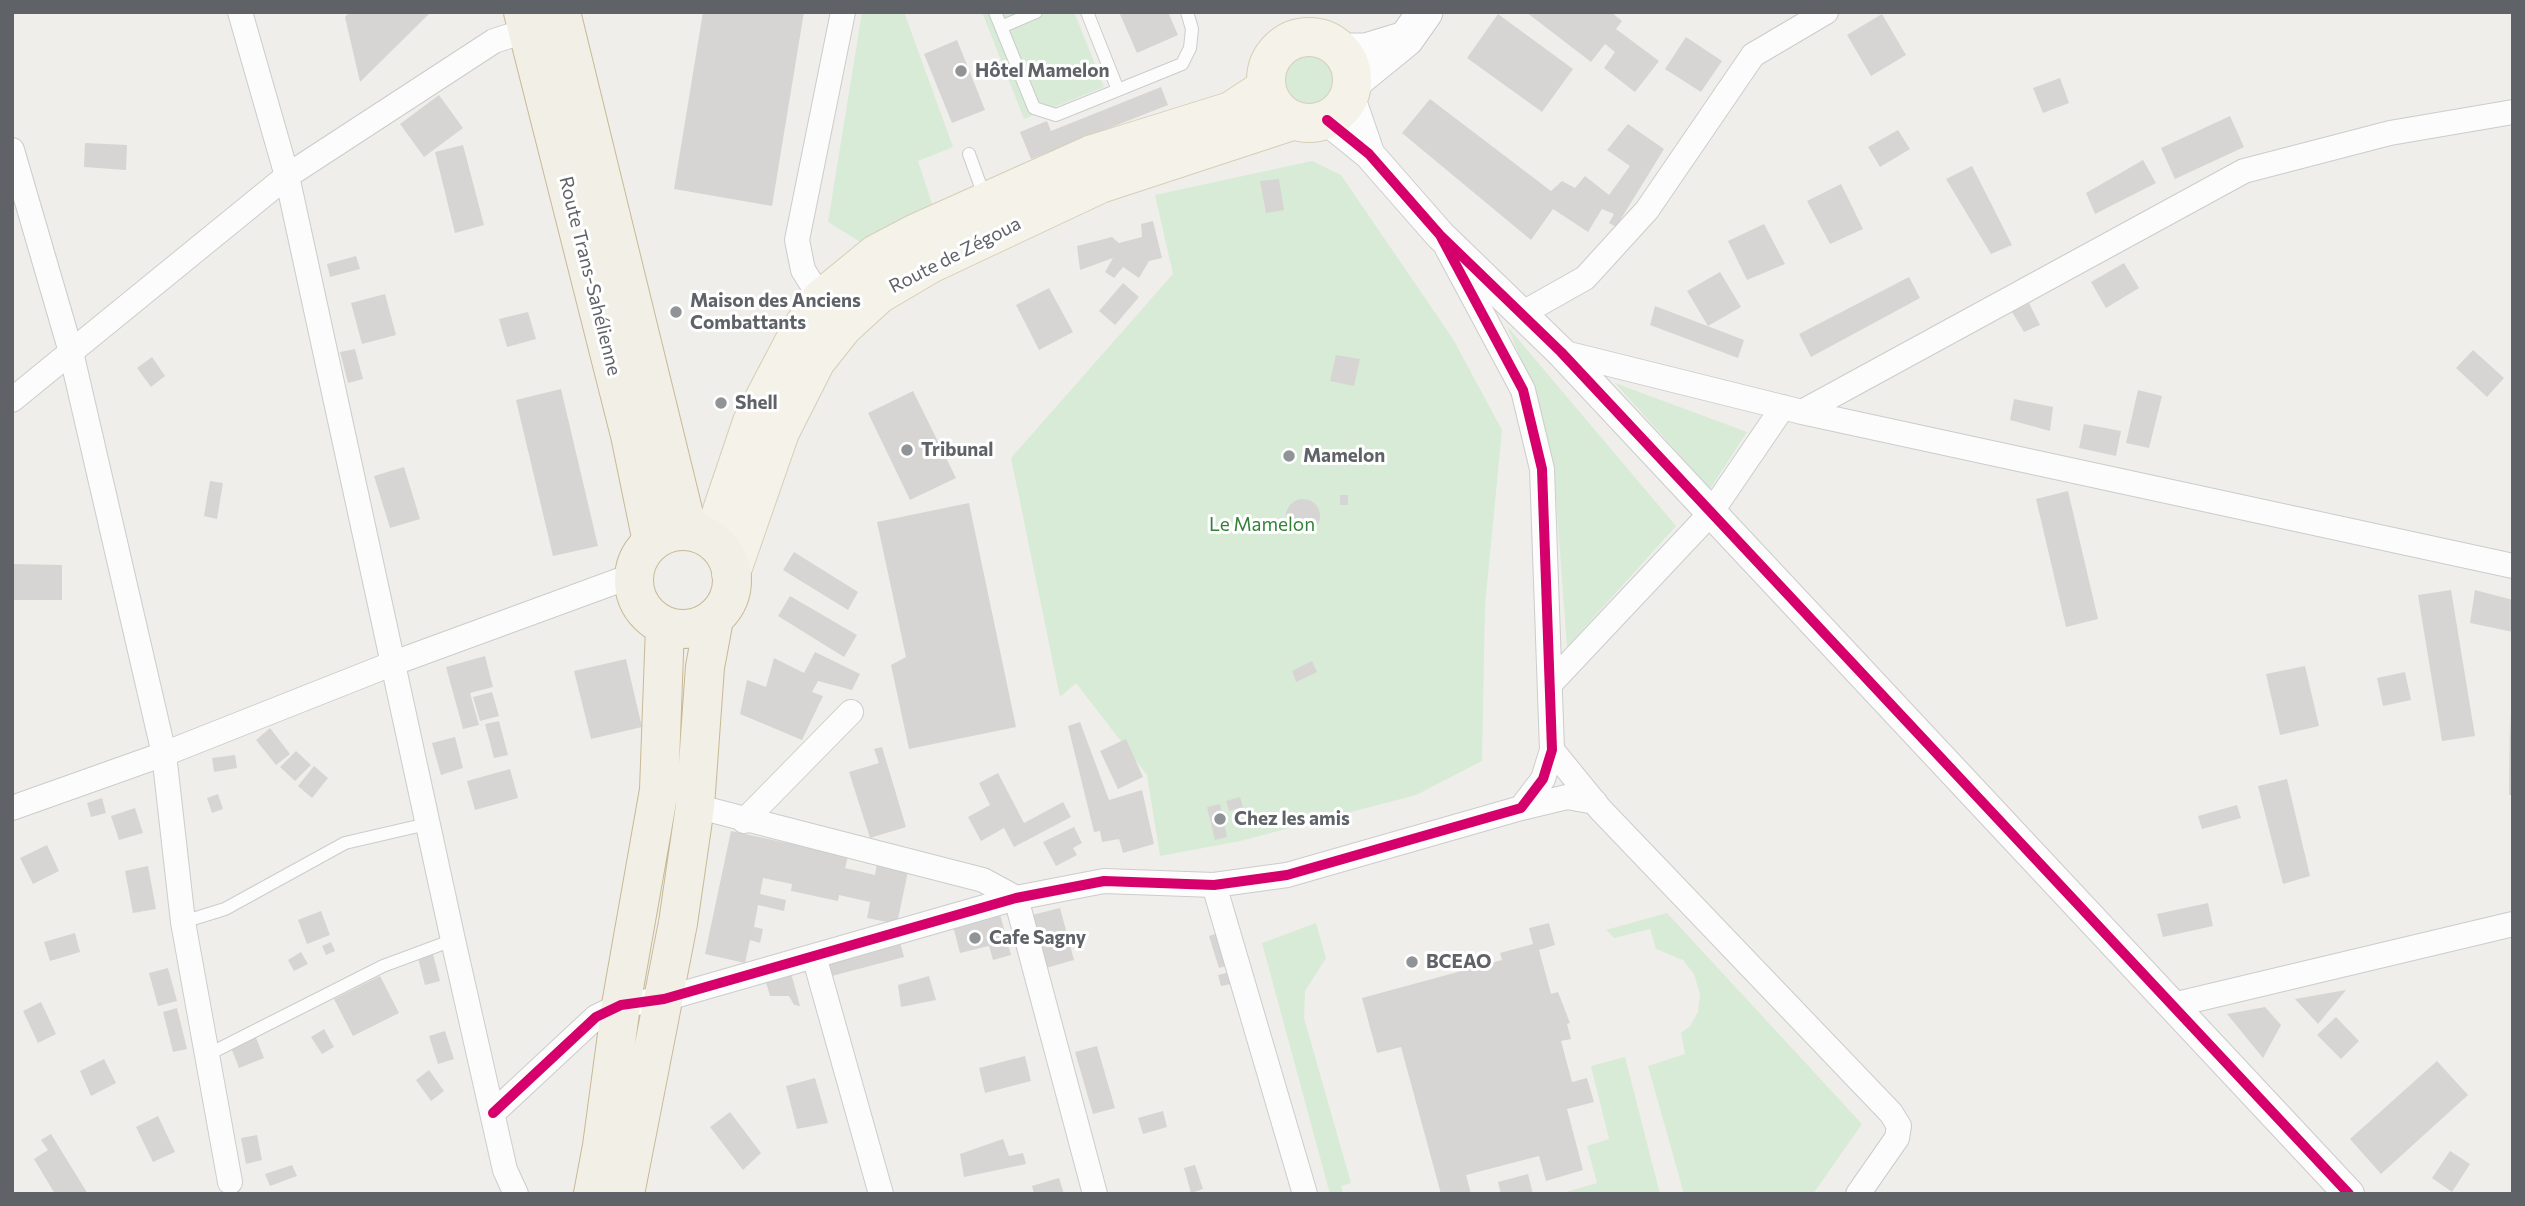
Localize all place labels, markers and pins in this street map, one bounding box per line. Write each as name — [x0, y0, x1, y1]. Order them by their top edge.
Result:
place label: Hôtel Mamelon — [975, 60, 1110, 82]
marker: Hôtel Mamelon — [953, 63, 969, 79]
place label: Maison des Anciens Combattants — [690, 290, 861, 334]
marker: Maison des Anciens Combattants — [668, 304, 684, 320]
place label: Shell — [735, 392, 778, 414]
marker: Shell — [713, 395, 729, 411]
place label: Tribunal — [921, 439, 993, 461]
marker: Tribunal — [899, 442, 915, 458]
place label: Mamelon — [1303, 445, 1385, 467]
marker: Mamelon — [1281, 448, 1297, 464]
place label: Chez les amis — [1234, 808, 1350, 830]
marker: Chez les amis — [1212, 811, 1228, 827]
place label: Cafe Sagny — [989, 927, 1086, 949]
marker: Cafe Sagny — [967, 930, 983, 946]
place label: BCEAO — [1426, 951, 1491, 973]
marker: BCEAO — [1404, 954, 1420, 970]

